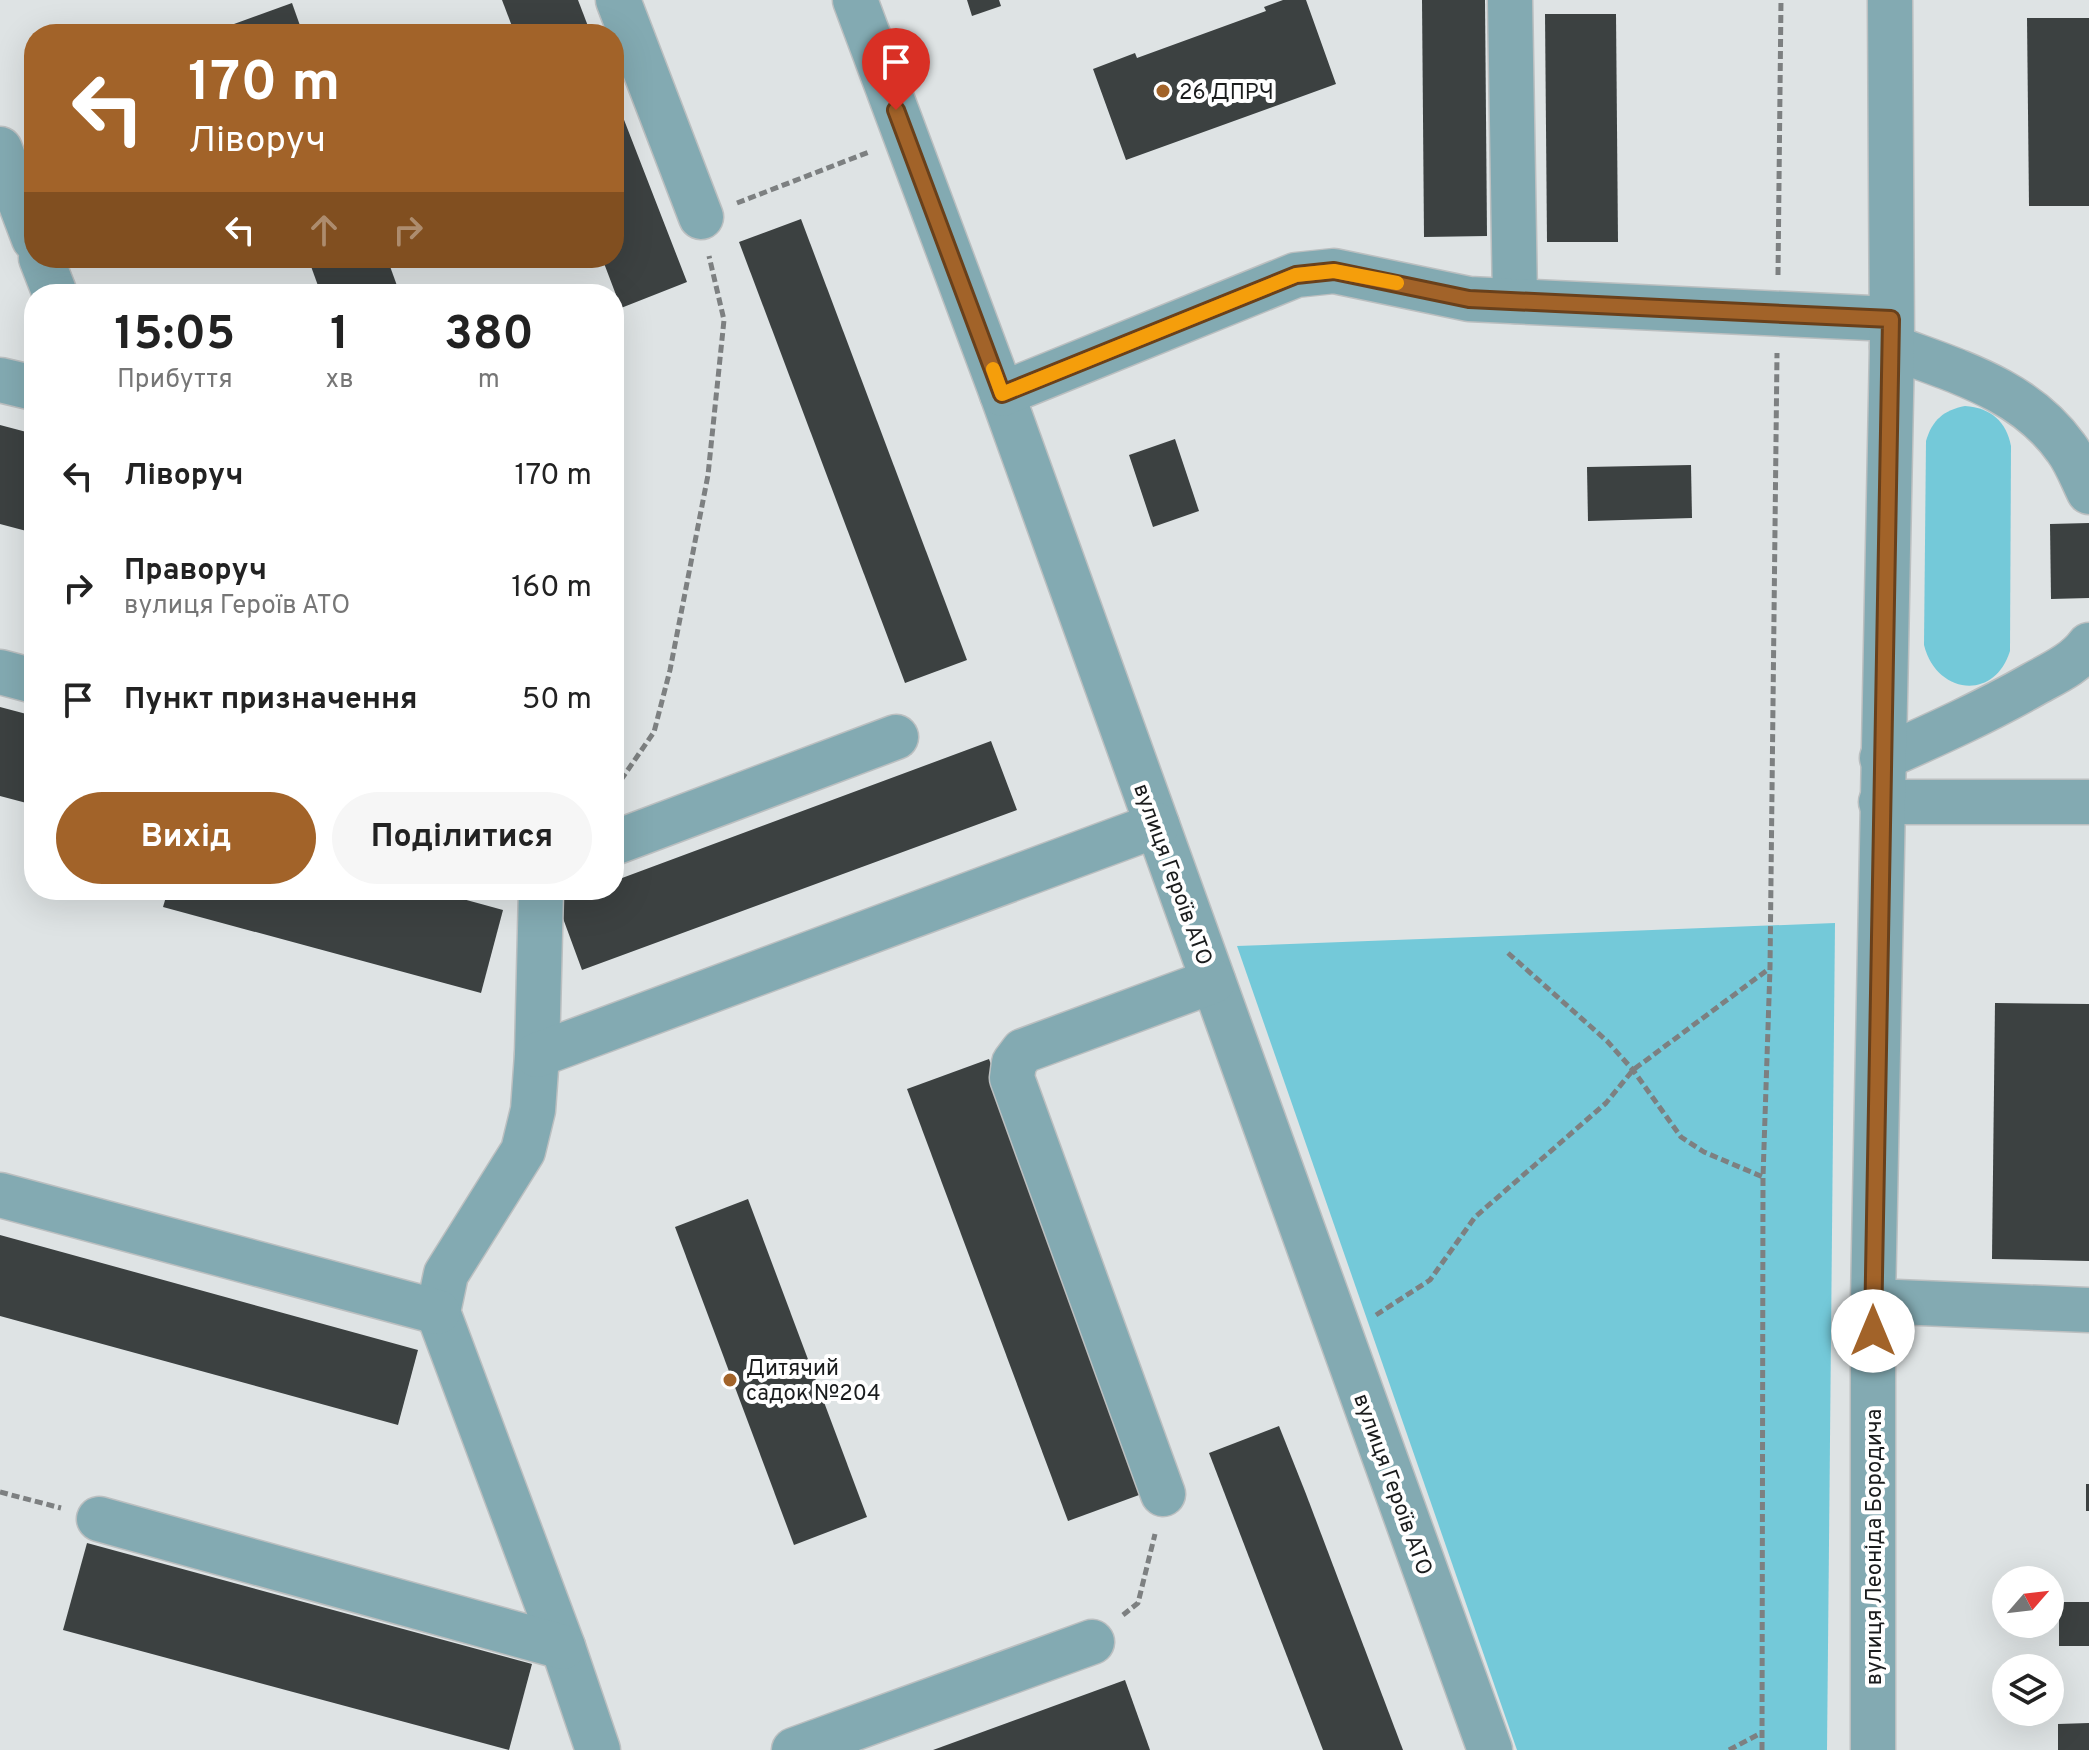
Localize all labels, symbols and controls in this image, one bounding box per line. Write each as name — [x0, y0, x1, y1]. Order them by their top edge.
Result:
pin — [862, 28, 930, 110]
icon: arrive — [874, 40, 918, 84]
text: 170 m — [188, 50, 340, 120]
icon: left — [56, 56, 160, 160]
place label: 26 ДПРЧ — [1179, 80, 1274, 107]
marker: 26 ДПРЧ — [1154, 82, 1172, 100]
text: Ліворуч — [188, 119, 326, 165]
icon: left — [218, 208, 262, 252]
icon: ahead — [302, 208, 346, 252]
icon: right — [386, 208, 430, 252]
text: 15:05 — [114, 306, 235, 366]
text: 1 — [330, 306, 349, 366]
text: 380 — [444, 306, 534, 366]
text: Прибуття — [117, 364, 233, 397]
text: хв — [326, 364, 354, 397]
text: m — [478, 364, 500, 397]
icon: left — [56, 454, 100, 498]
text: Ліворуч — [124, 458, 243, 495]
text: 170 m — [514, 458, 592, 495]
text: Праворуч — [124, 553, 267, 590]
icon: right — [56, 566, 100, 610]
text: 160 m — [511, 570, 592, 607]
text: вулиця Героїв АТО — [124, 590, 350, 623]
icon: arrive — [56, 678, 100, 722]
text: Пункт призначення — [124, 682, 417, 719]
text: 50 m — [522, 682, 592, 719]
street label: вулиця Героїв АТО — [1126, 780, 1217, 969]
button: Вихід — [56, 792, 316, 884]
button: Поділитися — [332, 792, 592, 884]
position arrow — [1831, 1289, 1915, 1373]
place label: Дитячий садок №204 — [746, 1356, 881, 1408]
marker: Дитячий садок №204 — [721, 1371, 739, 1389]
street label: вулиця Героїв АТО — [1346, 1390, 1437, 1579]
street label: вулиця Леоніда Бородича — [1862, 1409, 1889, 1685]
north arrow — [1992, 1566, 2064, 1638]
map controls — [1992, 1566, 2064, 1726]
button: layers — [1992, 1654, 2064, 1726]

